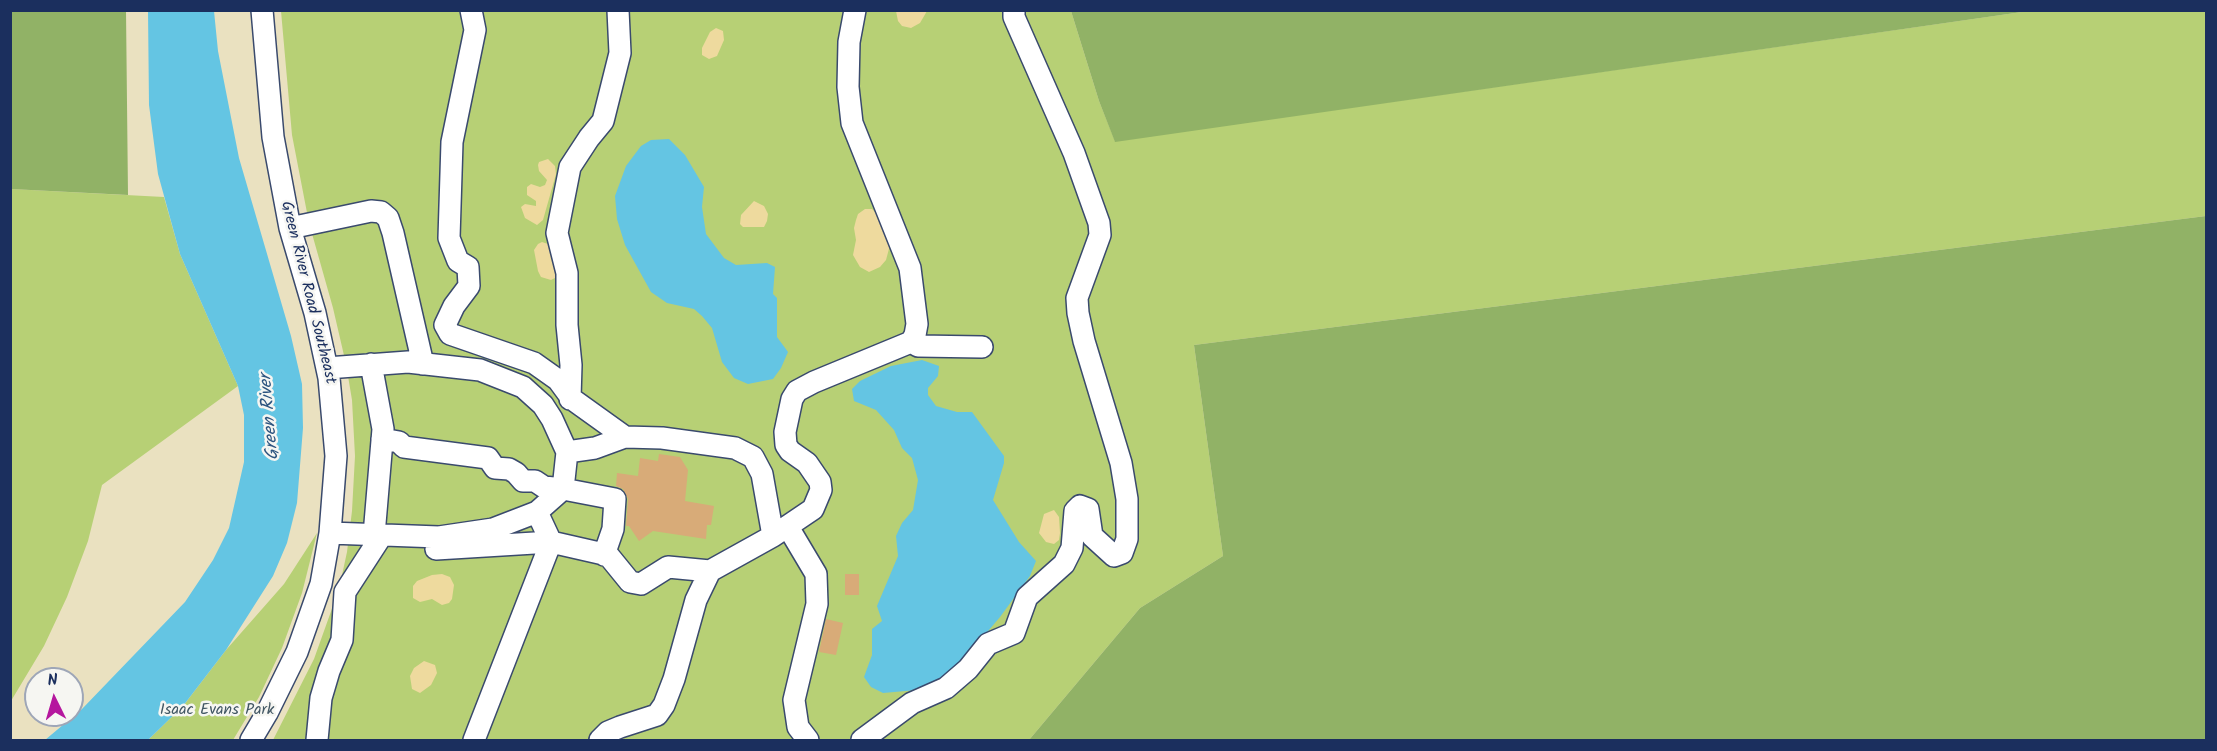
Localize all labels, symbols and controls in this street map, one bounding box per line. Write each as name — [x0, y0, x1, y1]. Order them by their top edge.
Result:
street label: Green River Road Southeast — [275, 200, 339, 386]
water label: Green River — [256, 373, 286, 461]
north arrow — [24, 667, 84, 727]
text: N — [46, 668, 59, 693]
park label: Isaac Evans Park — [160, 701, 274, 721]

